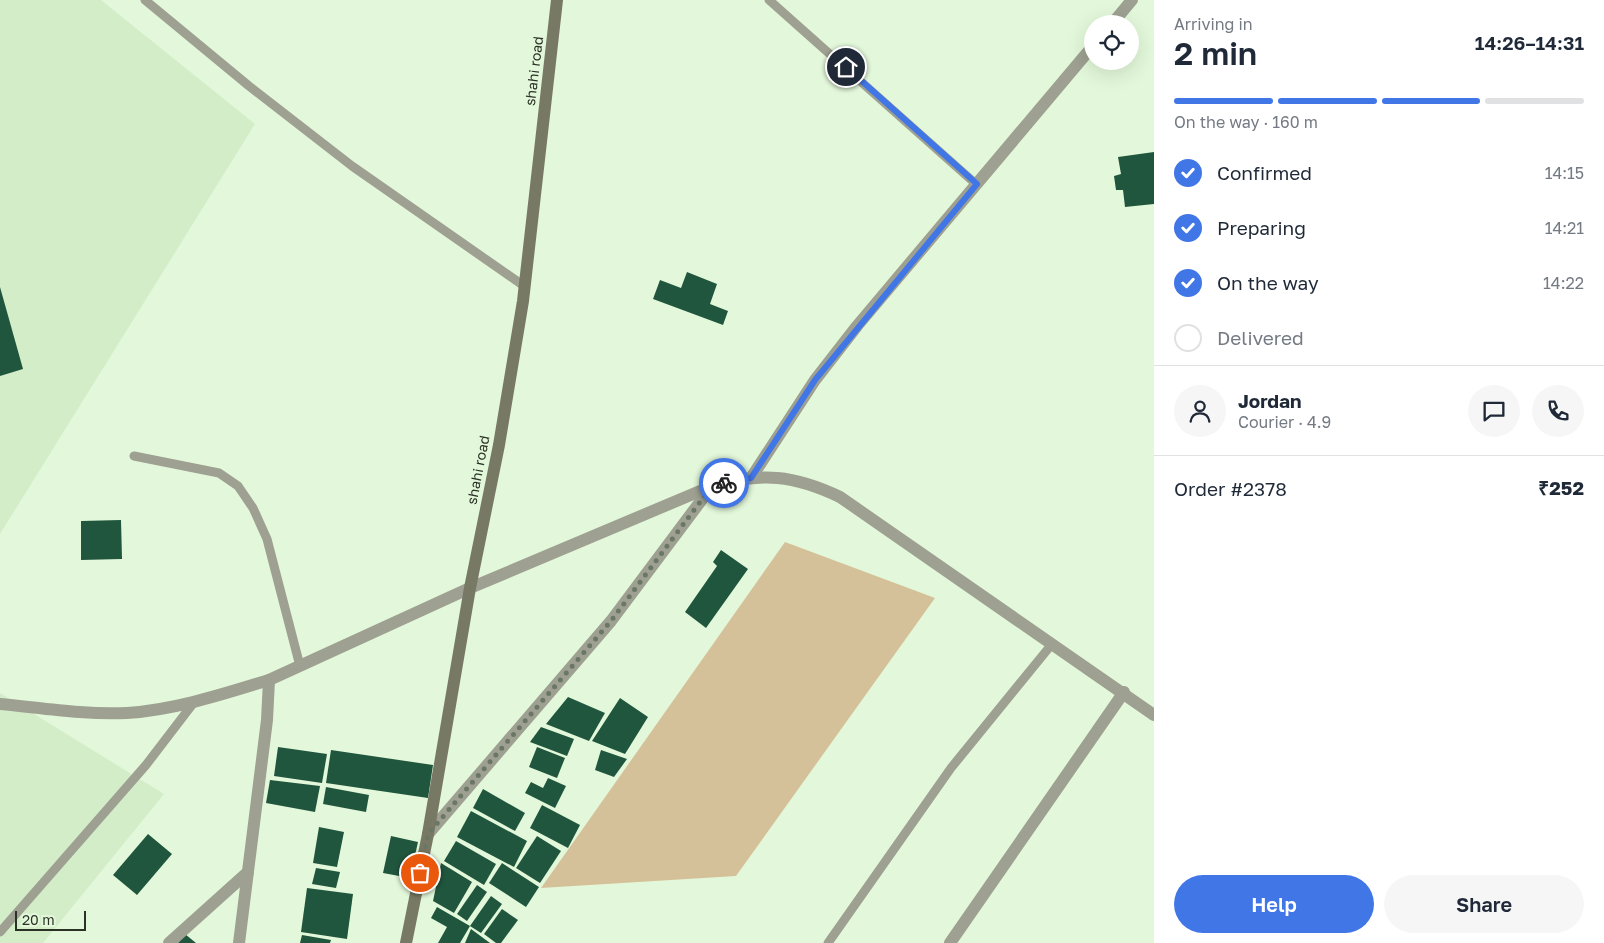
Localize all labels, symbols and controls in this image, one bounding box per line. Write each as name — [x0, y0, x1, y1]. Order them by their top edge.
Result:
text: Arriving in — [1174, 14, 1253, 34]
map controls — [1084, 15, 1139, 70]
button: locate — [1084, 15, 1139, 70]
text: 14:26–14:31 — [1475, 31, 1584, 54]
text: 2 min — [1174, 34, 1257, 72]
street label: shahi road — [521, 35, 546, 107]
pin — [825, 46, 867, 88]
icon: home — [832, 53, 860, 81]
text: On the way · 160 m — [1174, 112, 1318, 132]
icon: check — [1174, 159, 1202, 187]
text: Confirmed — [1217, 161, 1312, 184]
text: 14:15 — [1545, 163, 1584, 183]
icon: check — [1174, 214, 1202, 242]
text: Preparing — [1217, 216, 1306, 239]
text: 14:21 — [1545, 218, 1584, 238]
icon: check — [1174, 269, 1202, 297]
text: On the way — [1217, 271, 1319, 294]
text: 14:22 — [1543, 273, 1584, 293]
text: Delivered — [1217, 326, 1304, 349]
button: person — [1174, 385, 1226, 437]
button: chat — [1468, 385, 1520, 437]
button: phone — [1532, 385, 1584, 437]
text: Jordan — [1238, 389, 1302, 412]
text: Courier · 4.9 — [1238, 412, 1331, 432]
street label: shahi road — [462, 434, 493, 506]
courier — [699, 458, 749, 508]
icon: bike — [710, 469, 738, 497]
text: ₹252 — [1538, 476, 1584, 499]
text: Order #2378 — [1174, 477, 1287, 500]
pin — [399, 852, 441, 894]
icon: bag — [406, 859, 434, 887]
button: Help — [1174, 875, 1374, 933]
button: Share — [1384, 875, 1584, 933]
scale bar — [15, 908, 86, 931]
text: 20 m — [22, 911, 55, 928]

